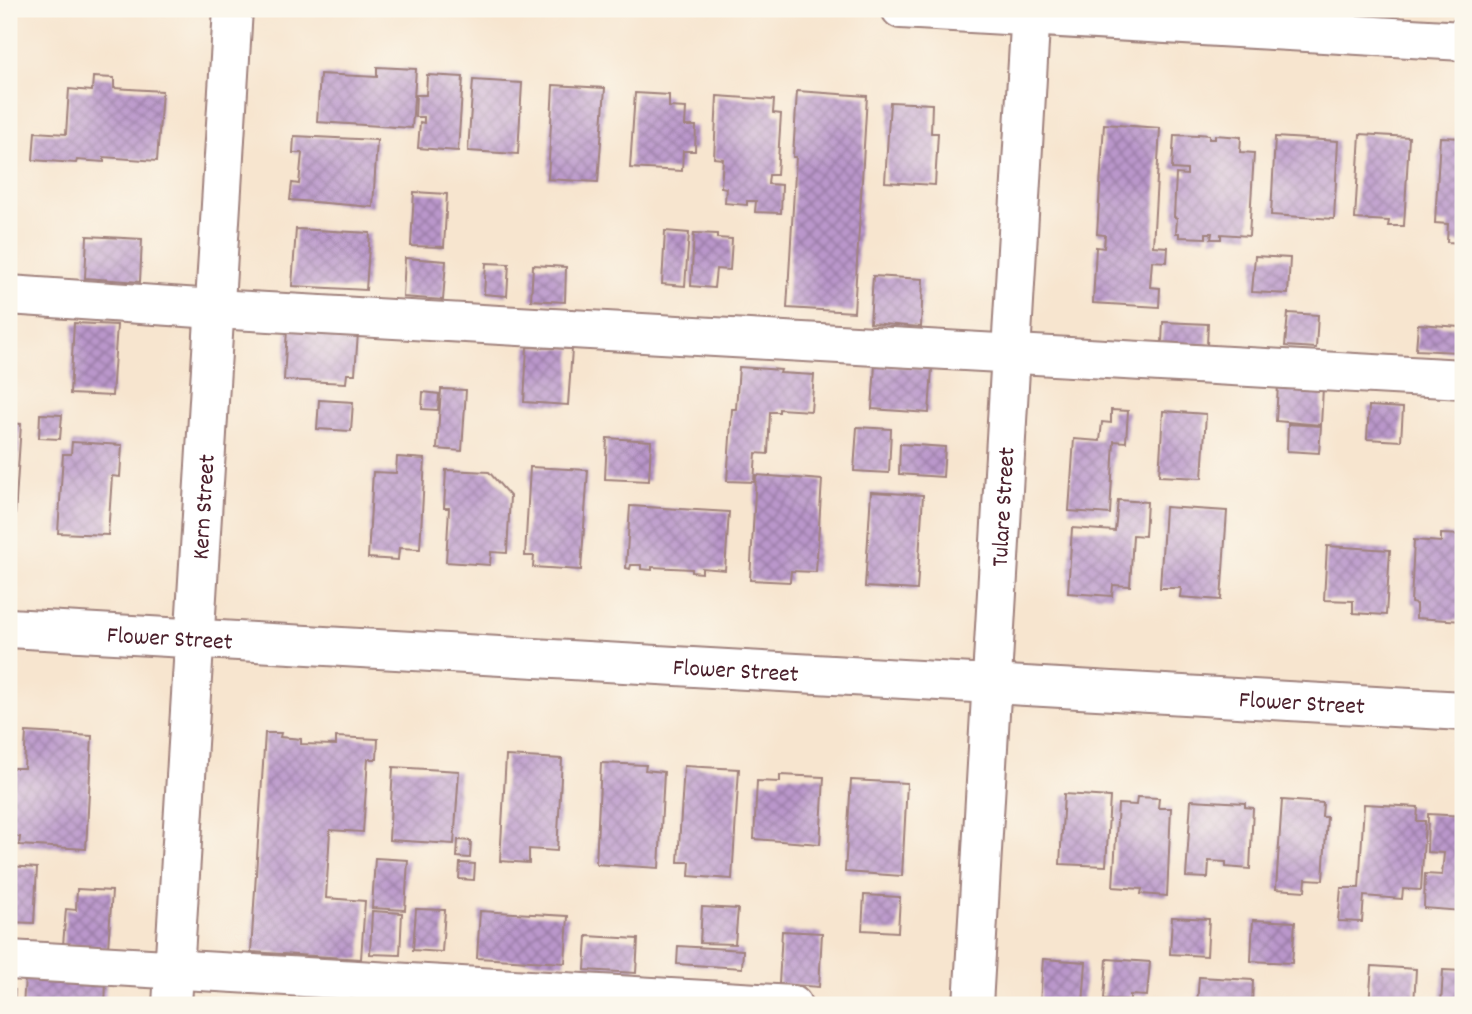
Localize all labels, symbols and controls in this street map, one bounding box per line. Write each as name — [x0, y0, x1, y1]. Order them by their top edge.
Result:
street label: Tulare Street — [985, 446, 1025, 568]
street label: Kern Street — [185, 453, 226, 561]
street label: Flower Street — [106, 620, 234, 661]
street label: Flower Street — [672, 652, 800, 693]
street label: Flower Street — [1238, 684, 1366, 725]

